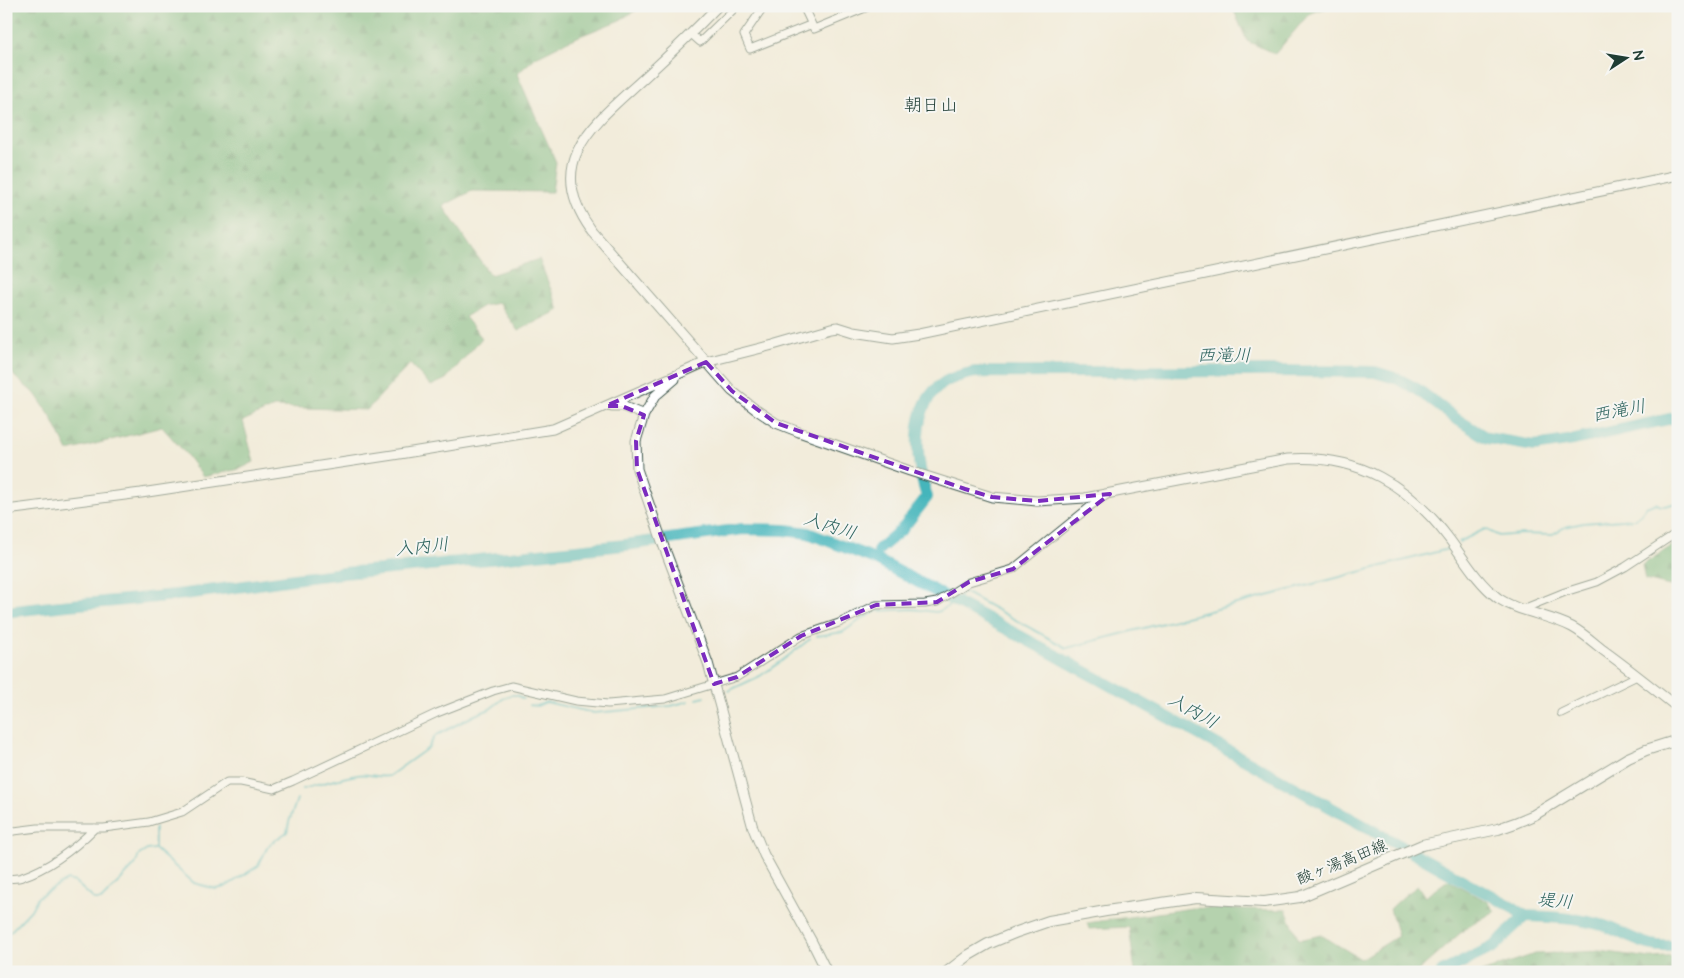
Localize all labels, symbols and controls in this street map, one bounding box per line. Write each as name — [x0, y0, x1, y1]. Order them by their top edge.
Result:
north arrow — [1602, 32, 1652, 82]
text: N — [1627, 49, 1648, 62]
district label: 朝日山 — [904, 93, 958, 118]
water label: 西滝川 — [1197, 343, 1251, 368]
water label: 西滝川 — [1590, 394, 1648, 428]
water label: 入内川 — [801, 506, 859, 546]
water label: 入内川 — [394, 532, 450, 562]
water label: 入内川 — [1163, 687, 1223, 735]
street label: 酸ヶ湯高田線 — [1293, 834, 1391, 890]
water label: 堤川 — [1536, 887, 1574, 915]

